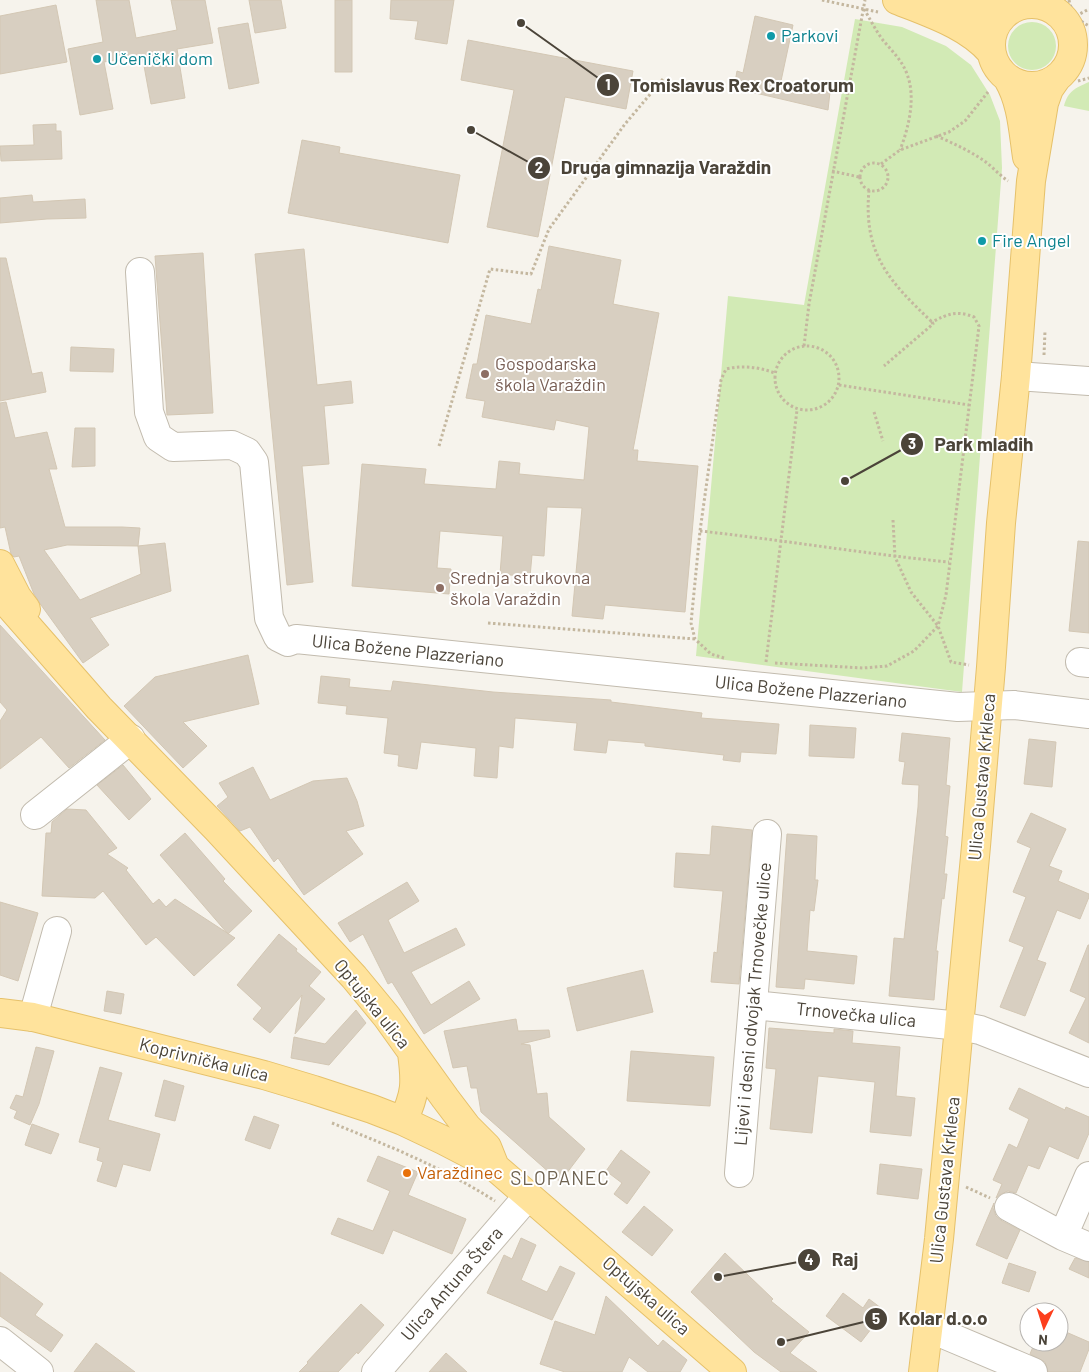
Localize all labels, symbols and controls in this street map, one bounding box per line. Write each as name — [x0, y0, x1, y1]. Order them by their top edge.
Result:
place label: Parkovi — [781, 24, 839, 46]
marker: Parkovi — [765, 30, 777, 42]
place label: Učenički dom — [107, 47, 213, 69]
marker: Učenički dom — [91, 53, 103, 65]
callout: Tomislavus Rex Croatorum — [595, 68, 864, 102]
text: Tomislavus Rex Croatorum — [630, 73, 854, 96]
text: 1 — [605, 75, 611, 93]
callout: Druga gimnazija Varaždin — [526, 151, 781, 185]
text: Druga gimnazija Varaždin — [561, 155, 771, 178]
text: 2 — [535, 158, 543, 176]
place label: Fire Angel — [992, 229, 1070, 251]
marker: Fire Angel — [976, 235, 988, 247]
place label: Gospodarska škola Varaždin — [495, 352, 606, 395]
marker: Gospodarska škola Varaždin — [479, 368, 491, 380]
callout: Park mladih — [899, 427, 1043, 461]
text: Park mladih — [935, 432, 1033, 455]
text: 3 — [908, 434, 916, 452]
place label: Srednja strukovna škola Varaždin — [450, 566, 590, 609]
marker: Srednja strukovna škola Varaždin — [434, 582, 446, 594]
street label: Ulica Božene Plazzeriano — [311, 629, 505, 671]
street label: Ulica Božene Plazzeriano — [714, 670, 908, 712]
street label: Ulica Gustava Krkleca — [963, 693, 999, 861]
street label: Lijevi i desni odvojak Trnovečke ulice — [729, 861, 775, 1147]
street label: Optujska ulica — [330, 954, 416, 1053]
street label: Trnovečka ulica — [795, 997, 917, 1031]
street label: Koprivnička ulica — [137, 1032, 271, 1086]
street label: Ulica Gustava Krkleca — [924, 1095, 964, 1264]
place label: Varaždinec — [417, 1161, 503, 1183]
district label: SLOPANEC — [510, 1166, 610, 1189]
marker: Varaždinec — [401, 1167, 413, 1179]
street label: Ulica Antuna Štera — [396, 1222, 507, 1345]
callout: Raj — [797, 1243, 868, 1277]
text: Raj — [832, 1247, 858, 1270]
text: 4 — [804, 1250, 814, 1268]
street label: Optujska ulica — [598, 1251, 695, 1339]
callout: Kolar d.o.o — [863, 1302, 997, 1336]
north arrow — [1019, 1302, 1069, 1352]
text: Kolar d.o.o — [898, 1306, 988, 1329]
text: 5 — [872, 1309, 880, 1327]
text: N — [1038, 1332, 1048, 1349]

